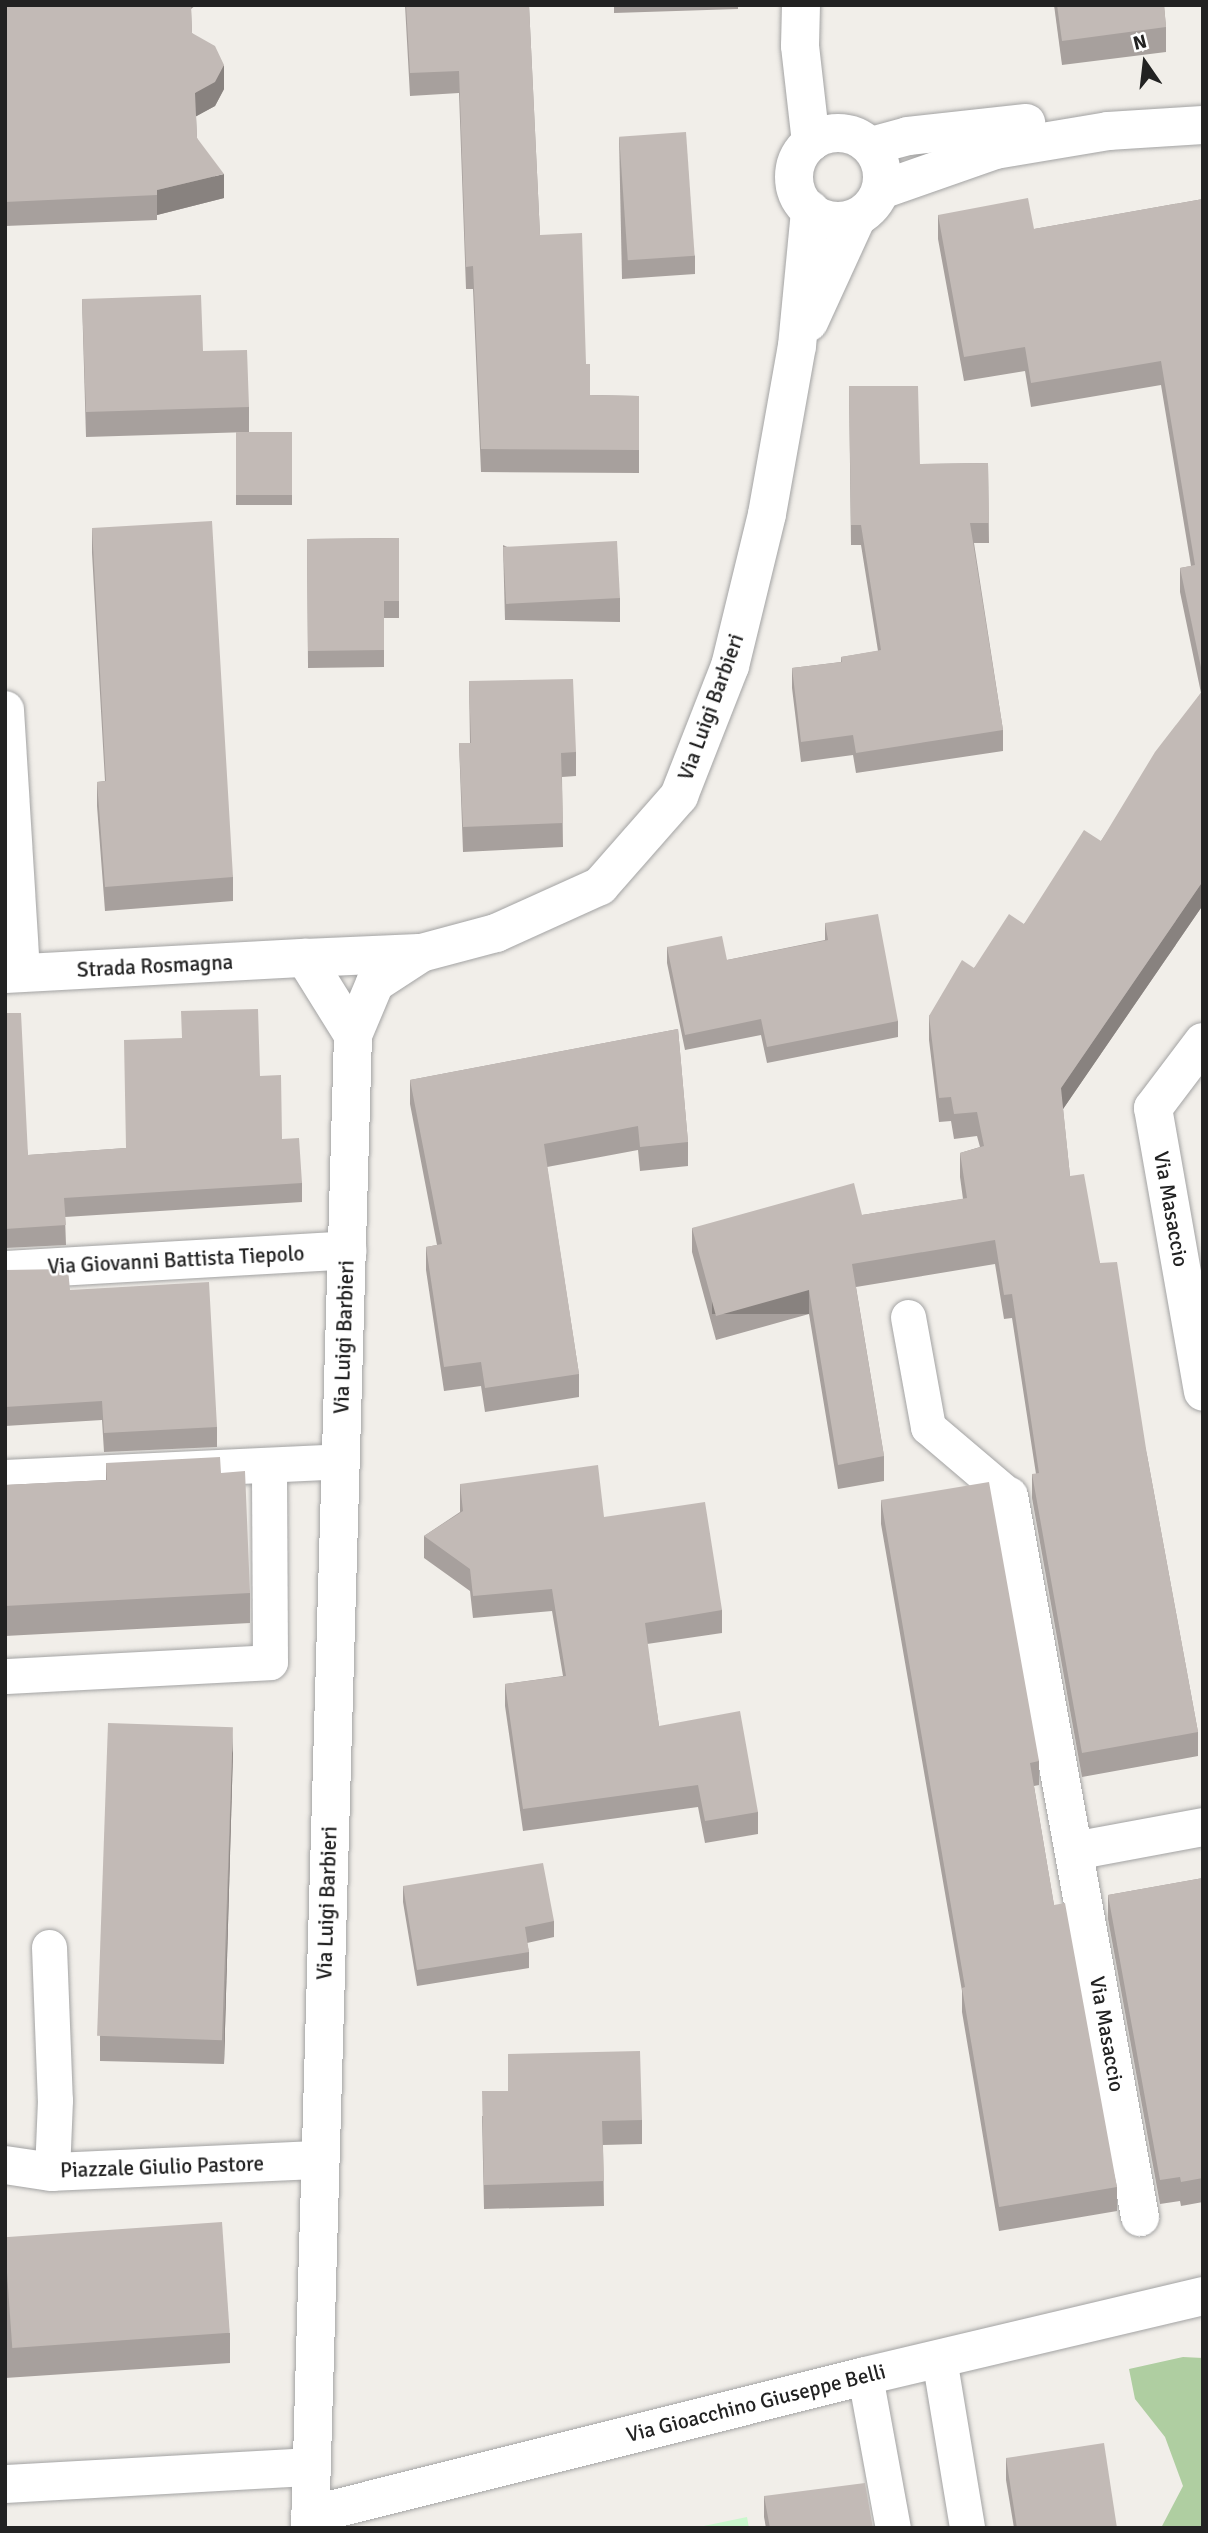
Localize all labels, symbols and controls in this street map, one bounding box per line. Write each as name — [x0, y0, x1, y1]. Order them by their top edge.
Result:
north arrow — [1110, 28, 1180, 98]
text: N — [1131, 29, 1149, 56]
street label: Via Luigi Barbieri — [673, 630, 749, 784]
street label: Strada Rosmagna — [76, 949, 234, 983]
street label: Via Masaccio — [1148, 1149, 1194, 1269]
street label: Via Giovanni Battista Tiepolo — [47, 1241, 305, 1279]
street label: Via Luigi Barbieri — [329, 1260, 359, 1414]
street label: Via Luigi Barbieri — [312, 1826, 342, 1980]
street label: Via Masaccio — [1084, 1974, 1130, 2094]
street label: Piazzale Giulio Pastore — [60, 2151, 264, 2183]
street label: Via Gioacchino Giuseppe Belli — [624, 2359, 888, 2447]

